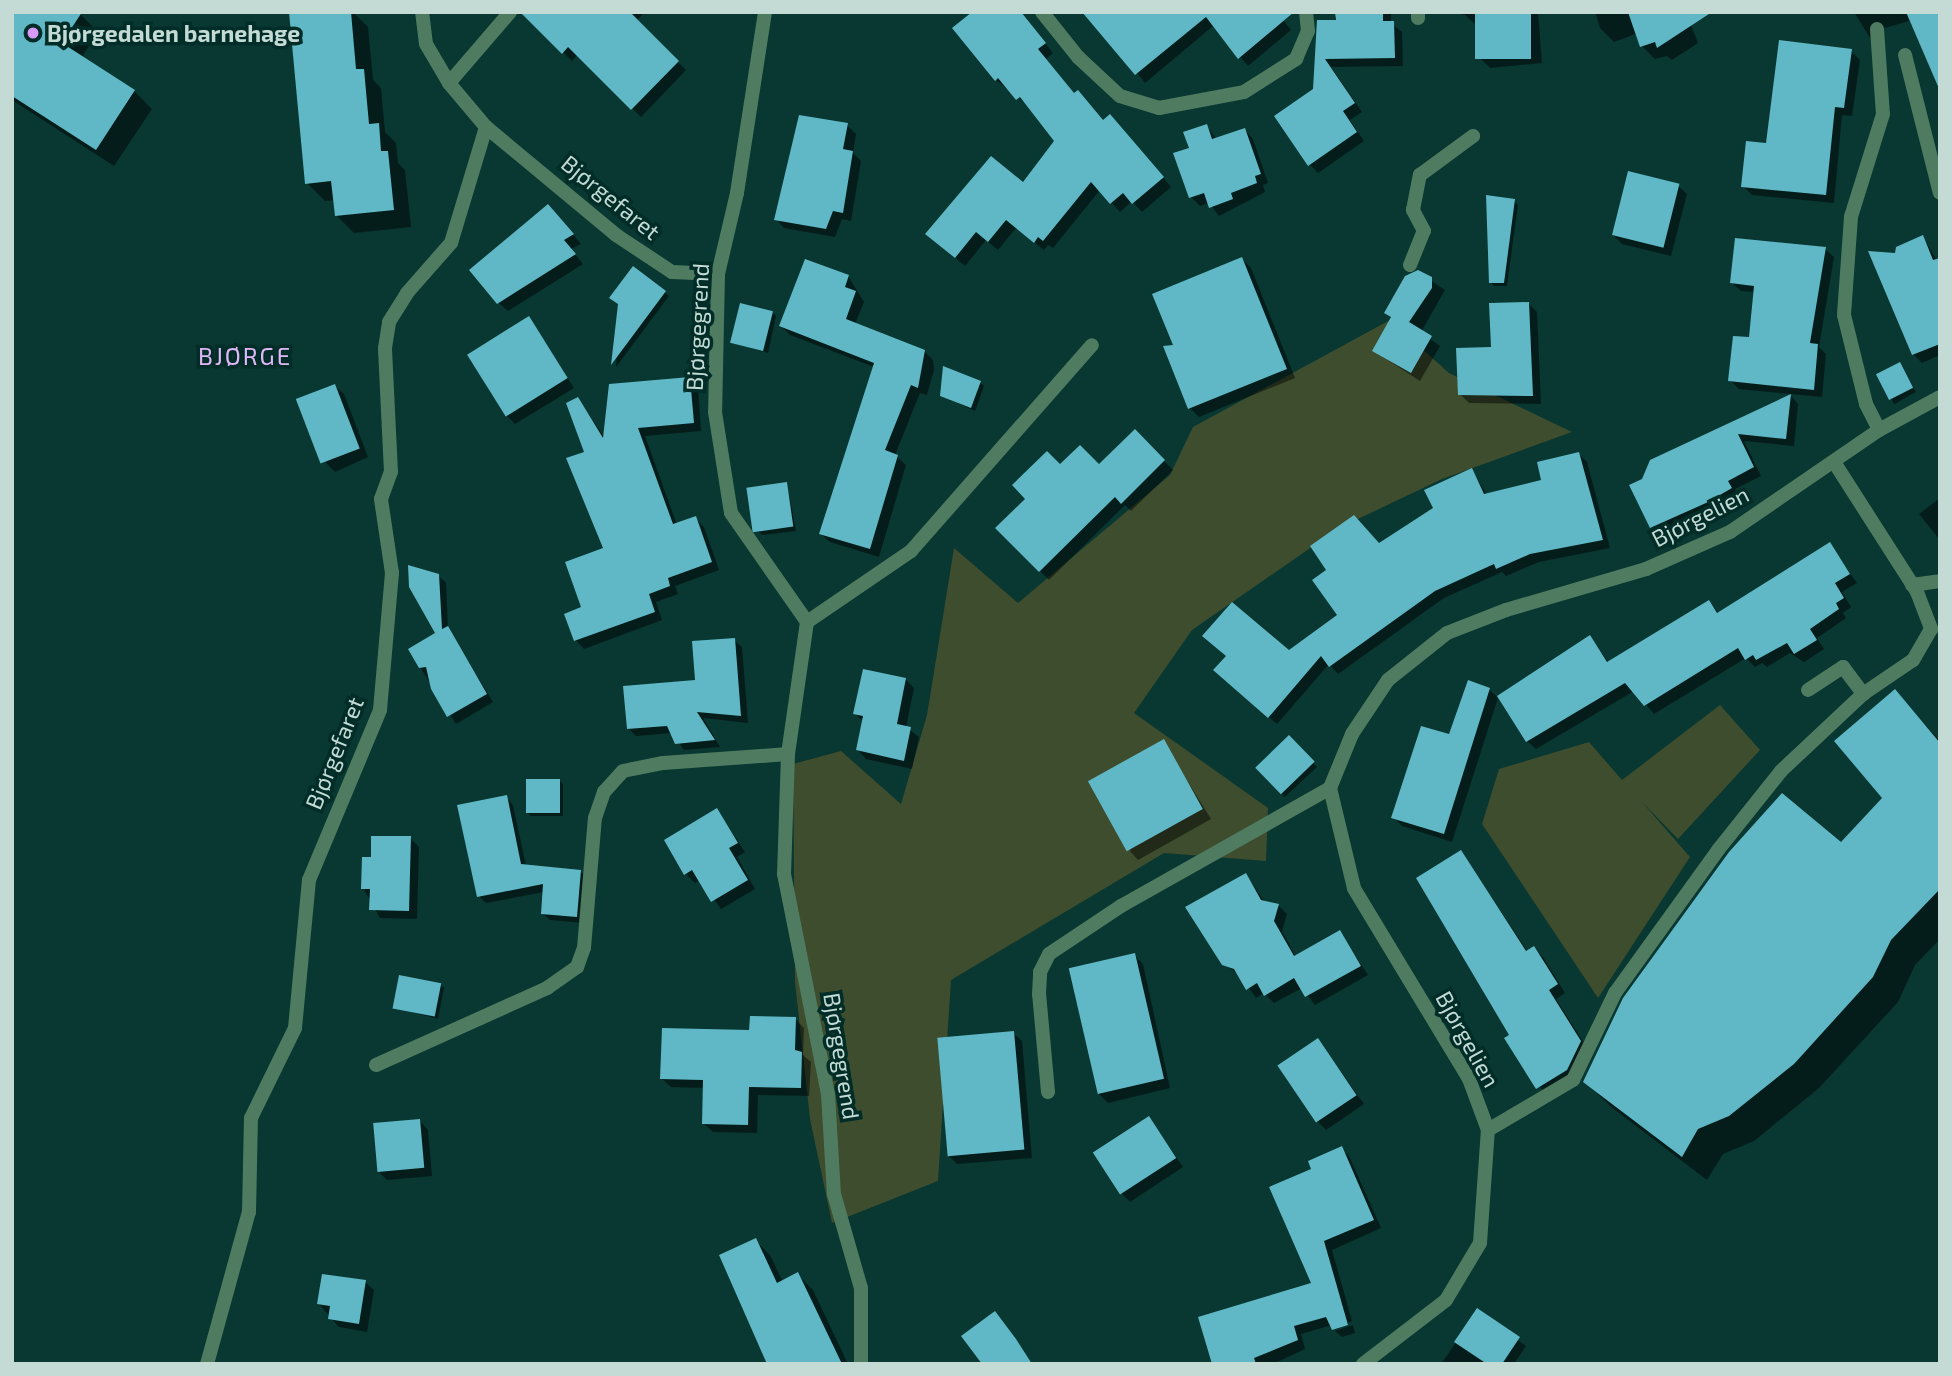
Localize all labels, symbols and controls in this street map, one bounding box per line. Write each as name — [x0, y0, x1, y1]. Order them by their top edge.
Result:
place label: Bjørgedalen barnehage — [47, 19, 300, 47]
marker: Bjørgedalen barnehage — [25, 25, 41, 41]
street label: Bjørgefaret — [556, 149, 666, 245]
street label: Bjørgegrend — [680, 262, 714, 392]
district label: BJØRGE — [199, 342, 291, 370]
street label: Bjørgelien — [1647, 480, 1753, 552]
street label: Bjørgefaret — [299, 693, 369, 813]
street label: Bjørgelien — [1430, 986, 1506, 1092]
street label: Bjørgegrend — [818, 991, 866, 1121]

